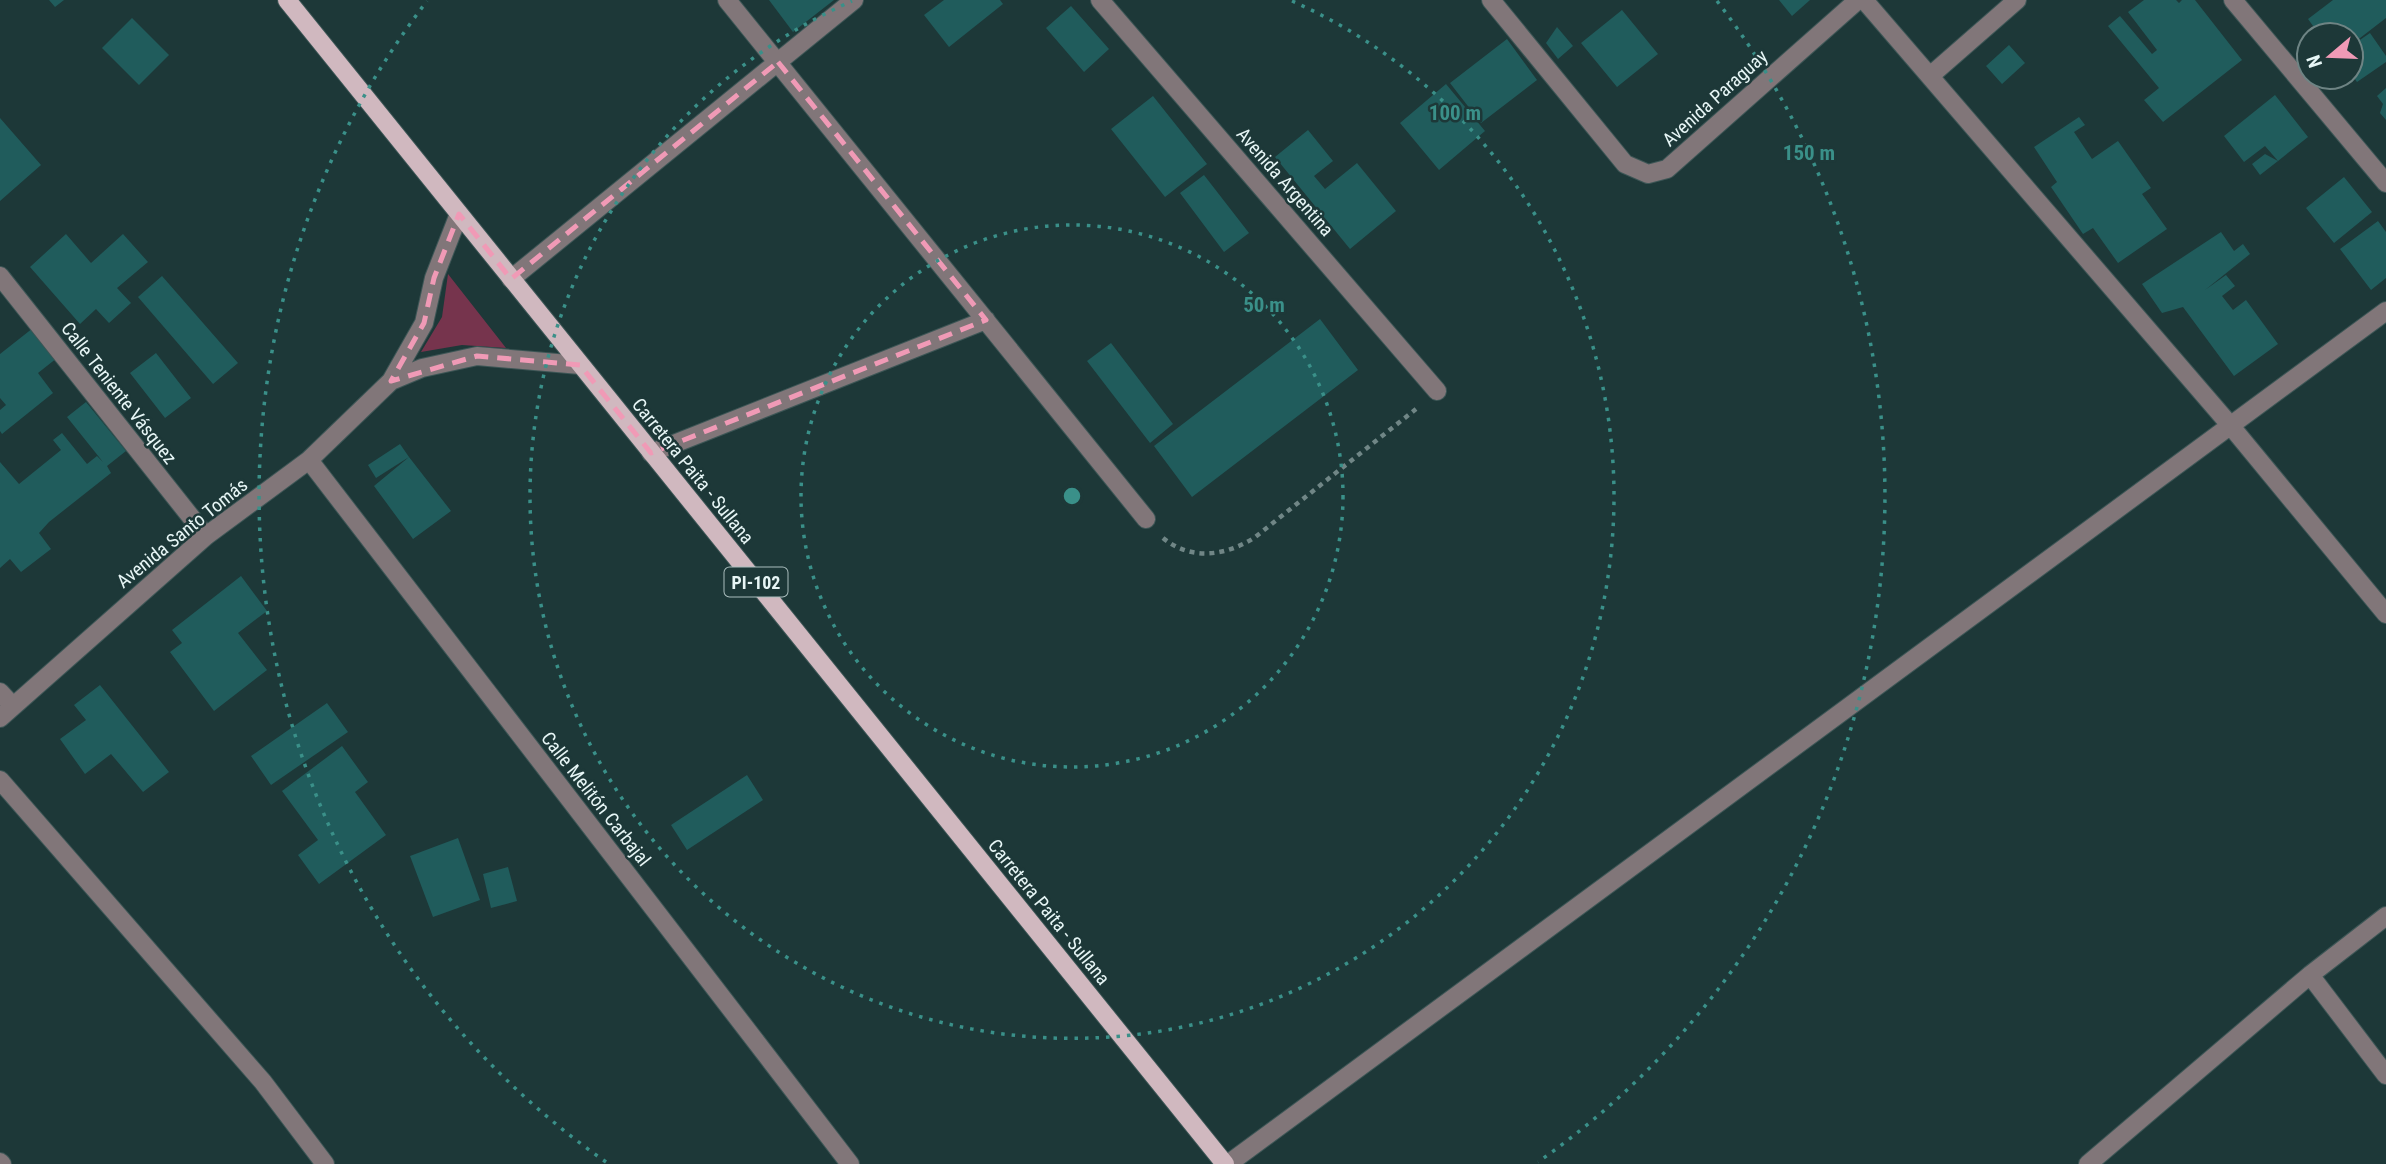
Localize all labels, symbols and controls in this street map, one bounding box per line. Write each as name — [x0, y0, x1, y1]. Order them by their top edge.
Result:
north arrow — [2295, 21, 2365, 91]
street label: Avenida Paraguay — [1658, 45, 1772, 151]
text: N — [2302, 52, 2327, 71]
text: 100 m — [1429, 101, 1481, 125]
street label: Avenida Argentina — [1232, 123, 1338, 241]
text: 150 m — [1783, 141, 1835, 165]
text: 50 m — [1243, 293, 1285, 317]
street label: Calle Teniente Vásquez — [56, 317, 182, 469]
street label: Carretera Paita - Sullana — [627, 394, 759, 548]
street label: Avenida Santo Tomás — [112, 473, 252, 593]
centre of rings — [1060, 484, 1084, 508]
road number: PI-102 — [724, 568, 788, 596]
street label: Calle Melitón Carbajal — [536, 727, 656, 871]
street label: Carretera Paita - Sullana — [983, 835, 1115, 989]

